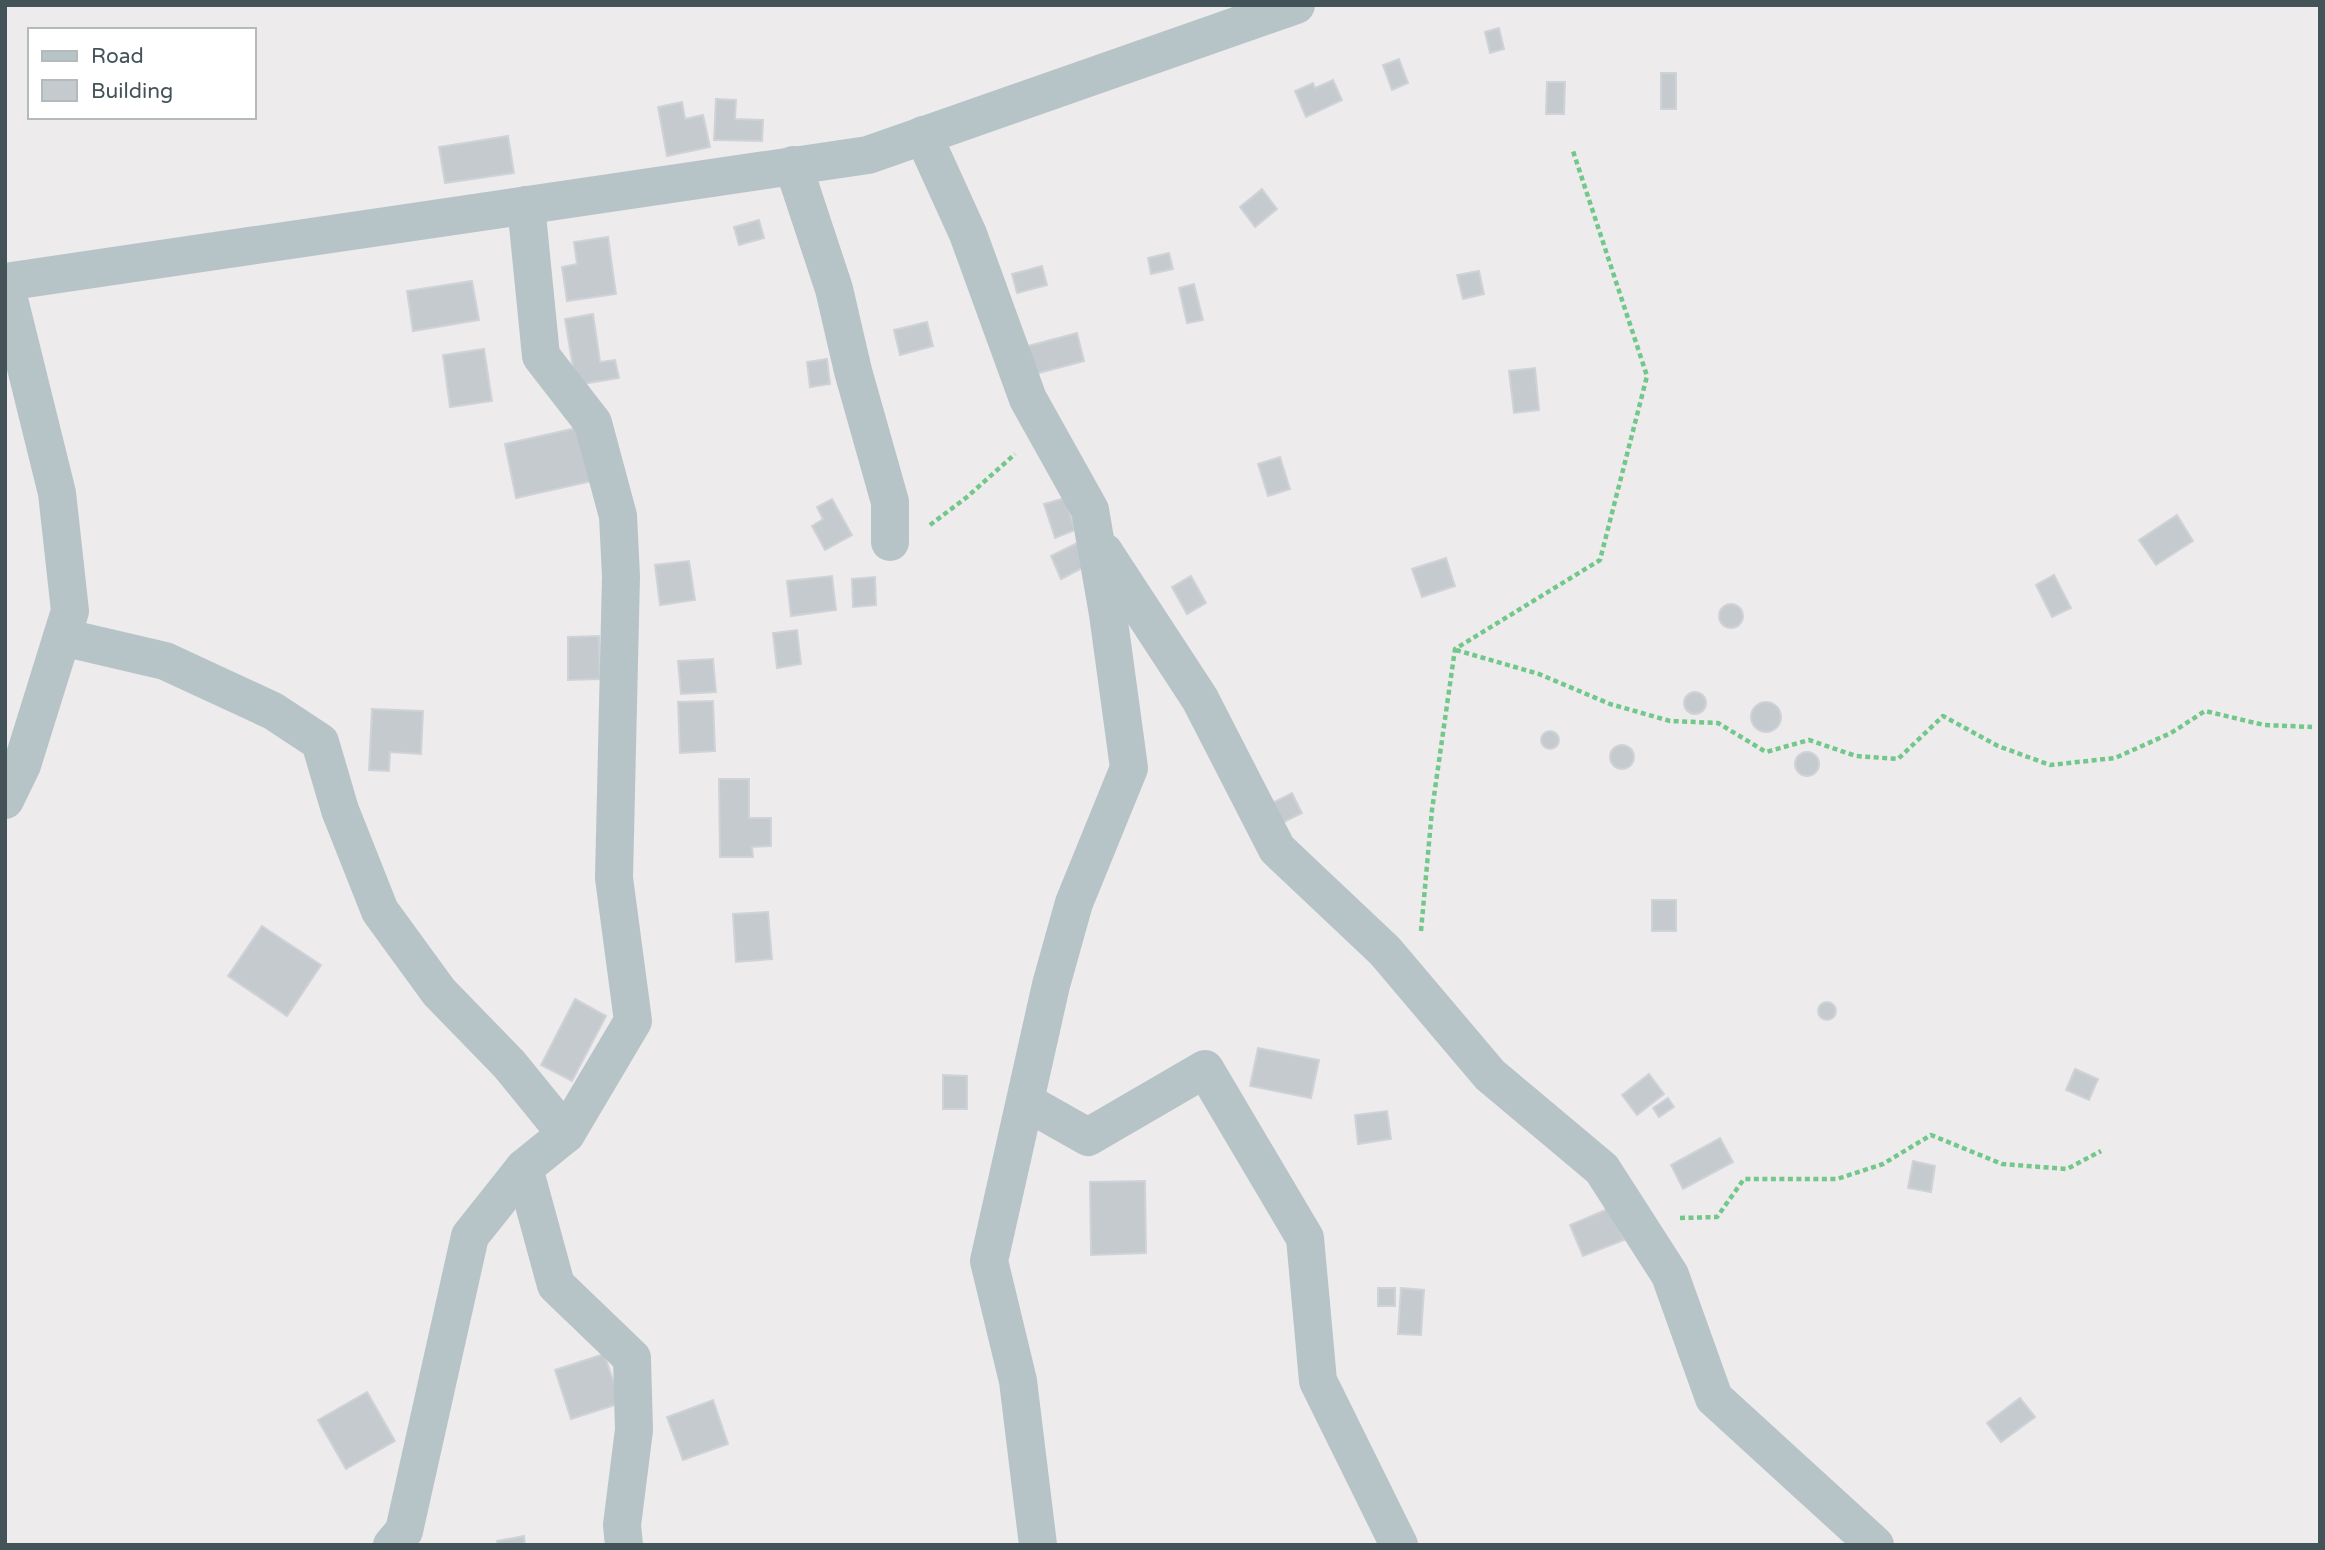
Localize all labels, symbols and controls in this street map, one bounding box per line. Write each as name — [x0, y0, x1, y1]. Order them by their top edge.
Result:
legend — [28, 28, 256, 119]
text: Road — [91, 44, 144, 69]
text: Building — [91, 79, 173, 104]

